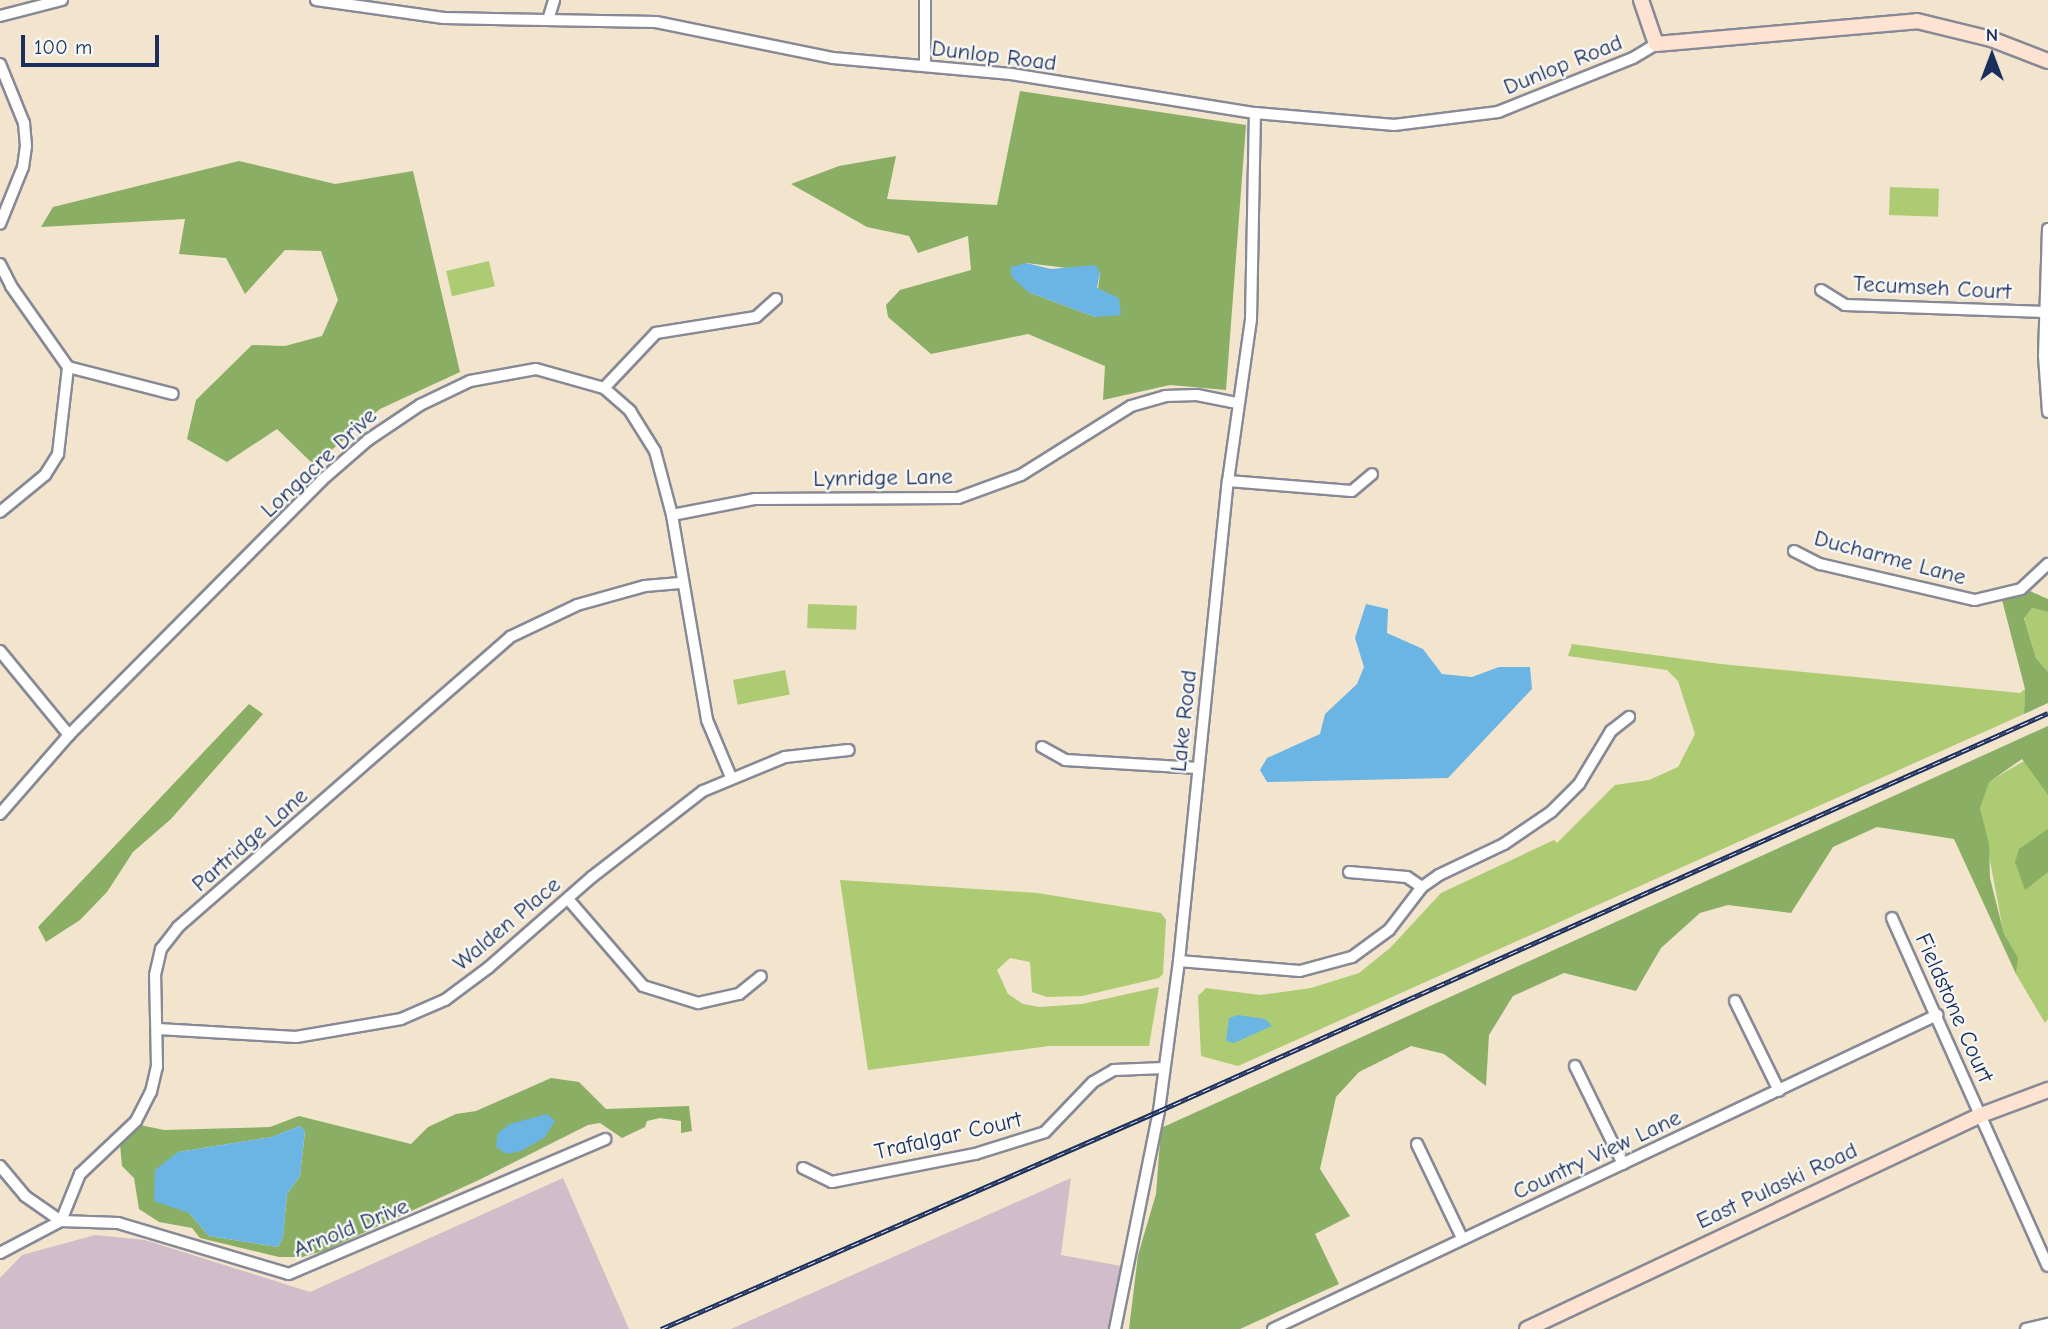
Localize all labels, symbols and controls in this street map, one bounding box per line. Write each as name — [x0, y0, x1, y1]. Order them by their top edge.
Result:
scale bar — [24, 21, 163, 65]
north arrow — [1957, 21, 2027, 91]
text: N — [1986, 24, 1998, 46]
street label: Dunlop Road — [1500, 29, 1626, 101]
text: 100 m — [34, 35, 92, 59]
street label: Dunlop Road — [930, 35, 1058, 77]
street label: Tecumseh Court — [1852, 270, 2012, 306]
street label: Longacre Drive — [255, 402, 383, 524]
street label: Lynridge Lane — [813, 463, 953, 493]
street label: Ducharme Lane — [1811, 524, 1969, 592]
street label: Lake Road — [1165, 669, 1203, 773]
street label: Partridge Lane — [186, 782, 314, 898]
street label: Walden Place — [448, 871, 566, 977]
street label: Fieldstone Court — [1909, 929, 1999, 1087]
street label: Country View Lane — [1509, 1104, 1685, 1206]
street label: Trafalgar Court — [872, 1106, 1024, 1166]
street label: East Pulaski Road — [1692, 1137, 1862, 1235]
street label: Arnold Drive — [289, 1192, 413, 1264]

